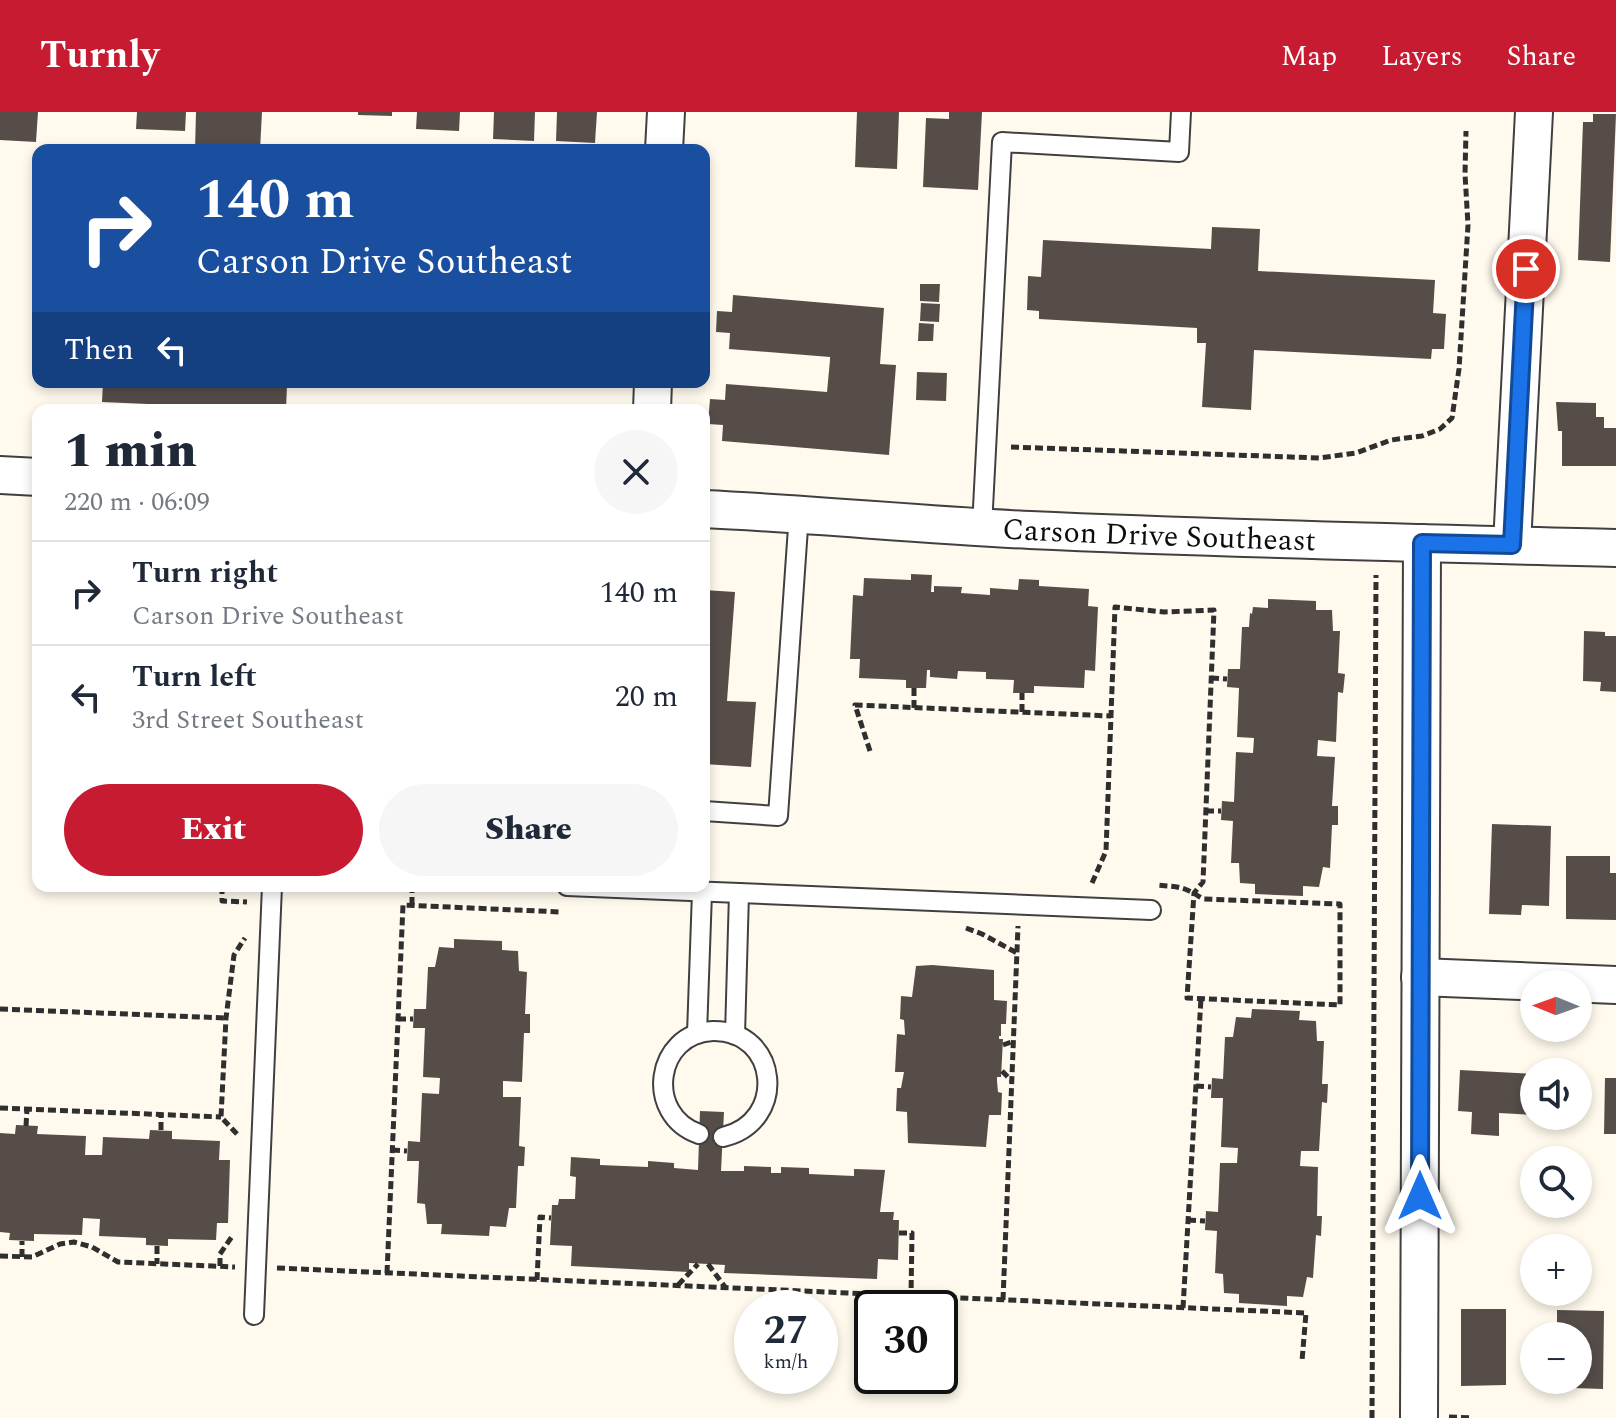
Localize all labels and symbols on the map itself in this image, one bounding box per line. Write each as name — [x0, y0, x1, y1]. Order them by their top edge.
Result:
pin — [1492, 235, 1560, 303]
street label: Carson Drive Southeast — [1001, 507, 1317, 564]
north arrow — [1520, 970, 1592, 1042]
position arrow — [1378, 1154, 1462, 1238]
speed limit sign: 30 — [854, 1290, 958, 1394]

